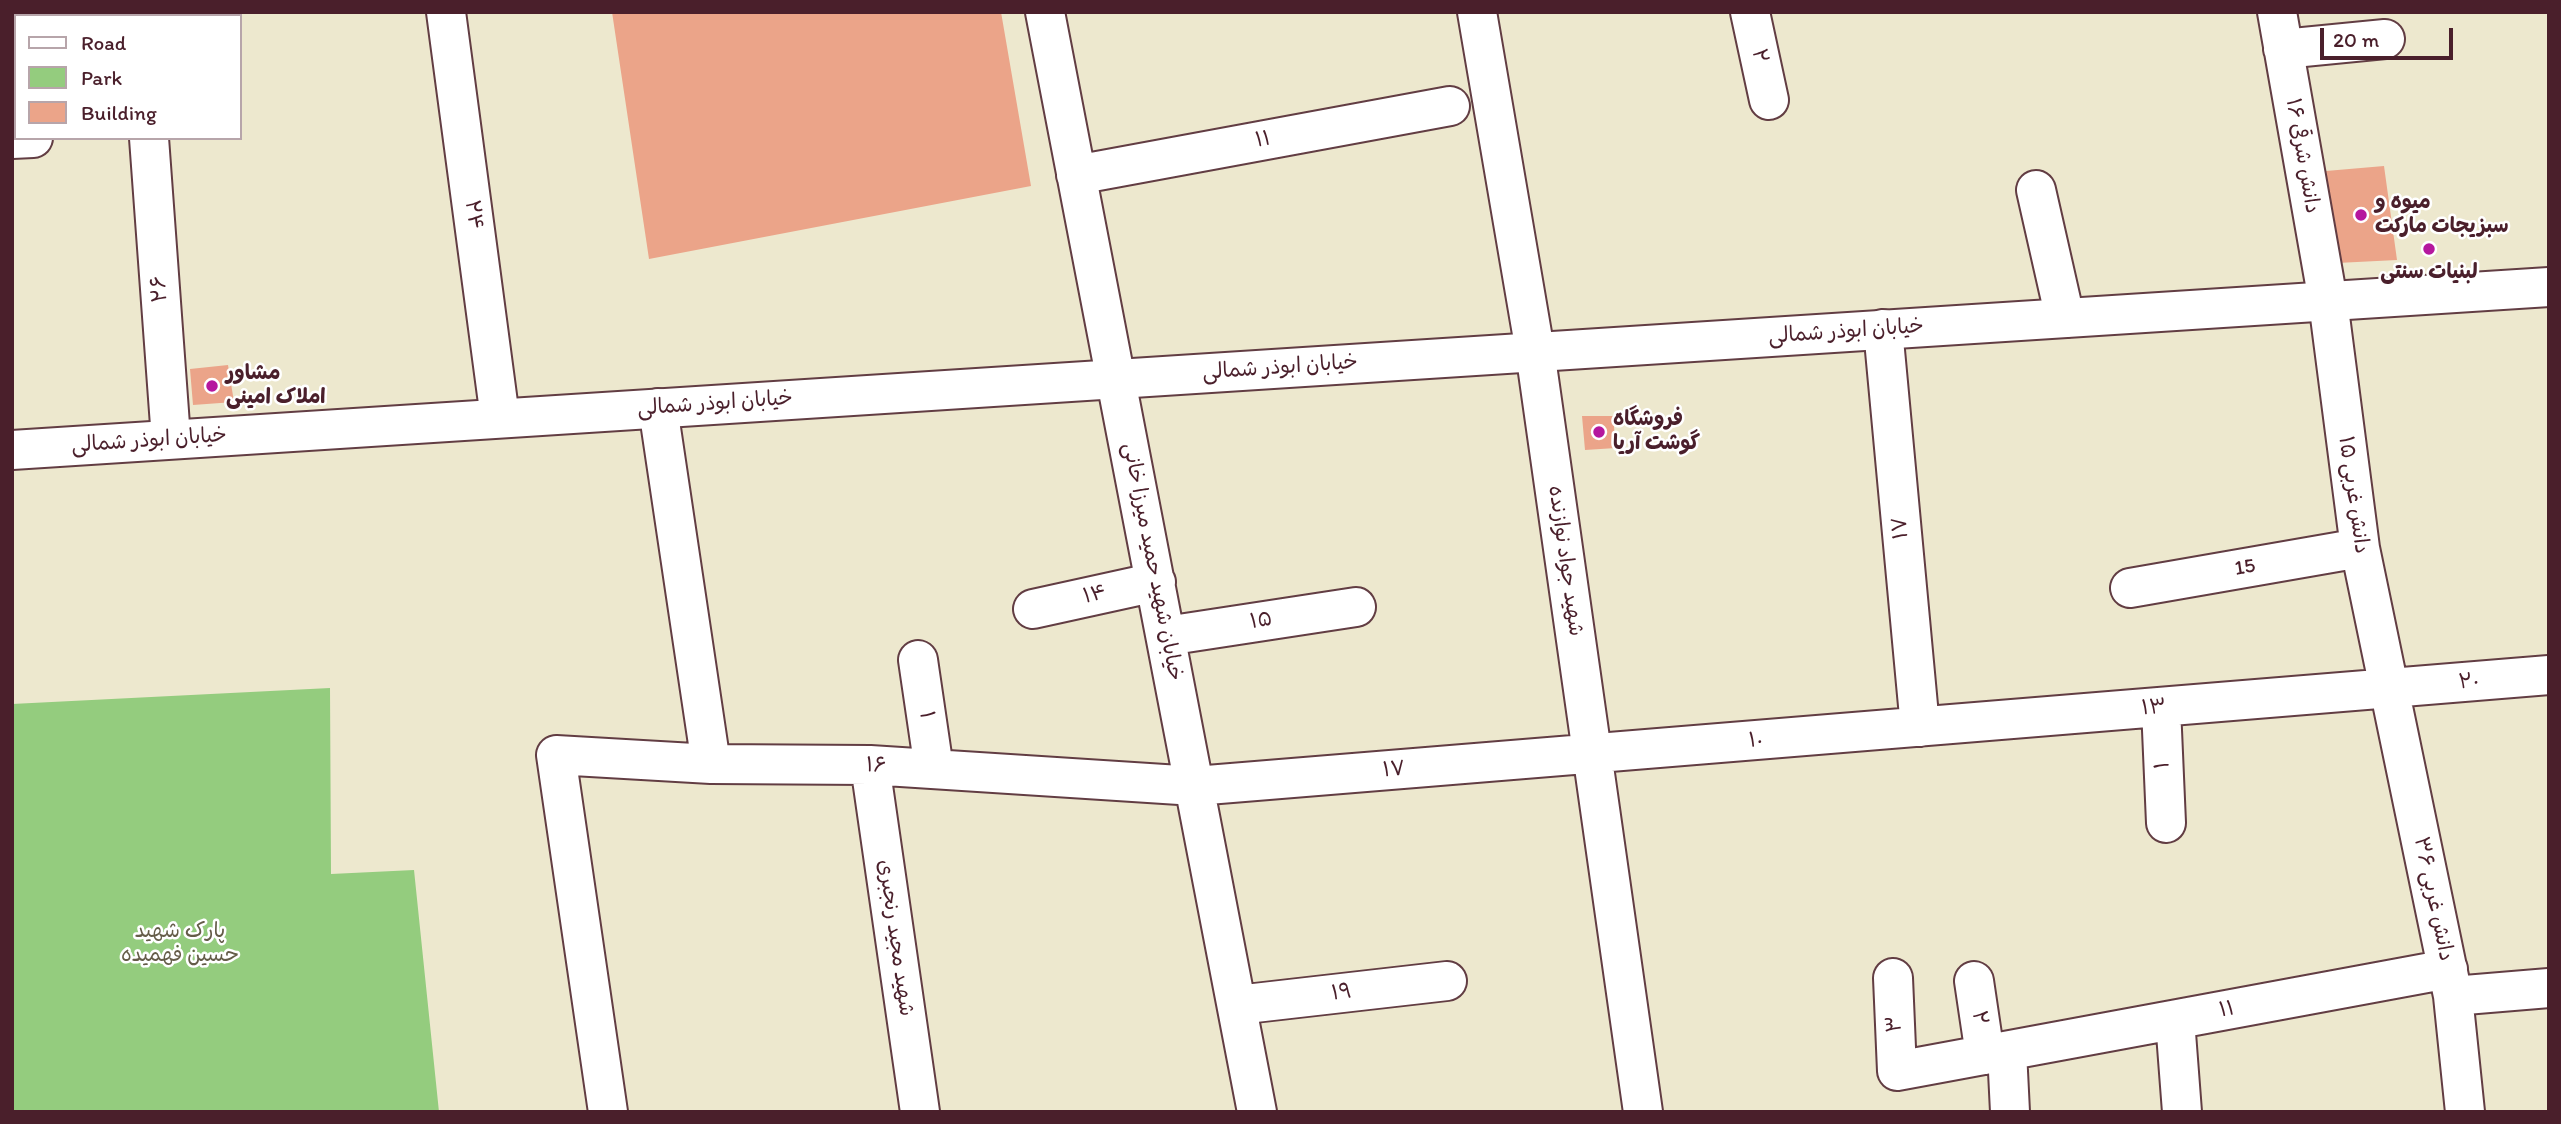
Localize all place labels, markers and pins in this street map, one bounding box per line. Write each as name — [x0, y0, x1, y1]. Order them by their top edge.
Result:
place label: میوه و سبزیجات مارکت — [2375, 190, 2509, 240]
marker: میوه و سبزیجات مارکت — [2353, 207, 2369, 223]
marker: لبنیات سنتی — [2421, 241, 2437, 257]
place label: لبنیات سنتی — [2380, 260, 2478, 286]
place label: مشاور املاک امینی — [226, 361, 326, 411]
marker: مشاور املاک امینی — [204, 378, 220, 394]
place label: فروشگاه گوشت آریا — [1613, 407, 1700, 457]
marker: فروشگاه گوشت آریا — [1591, 424, 1607, 440]

